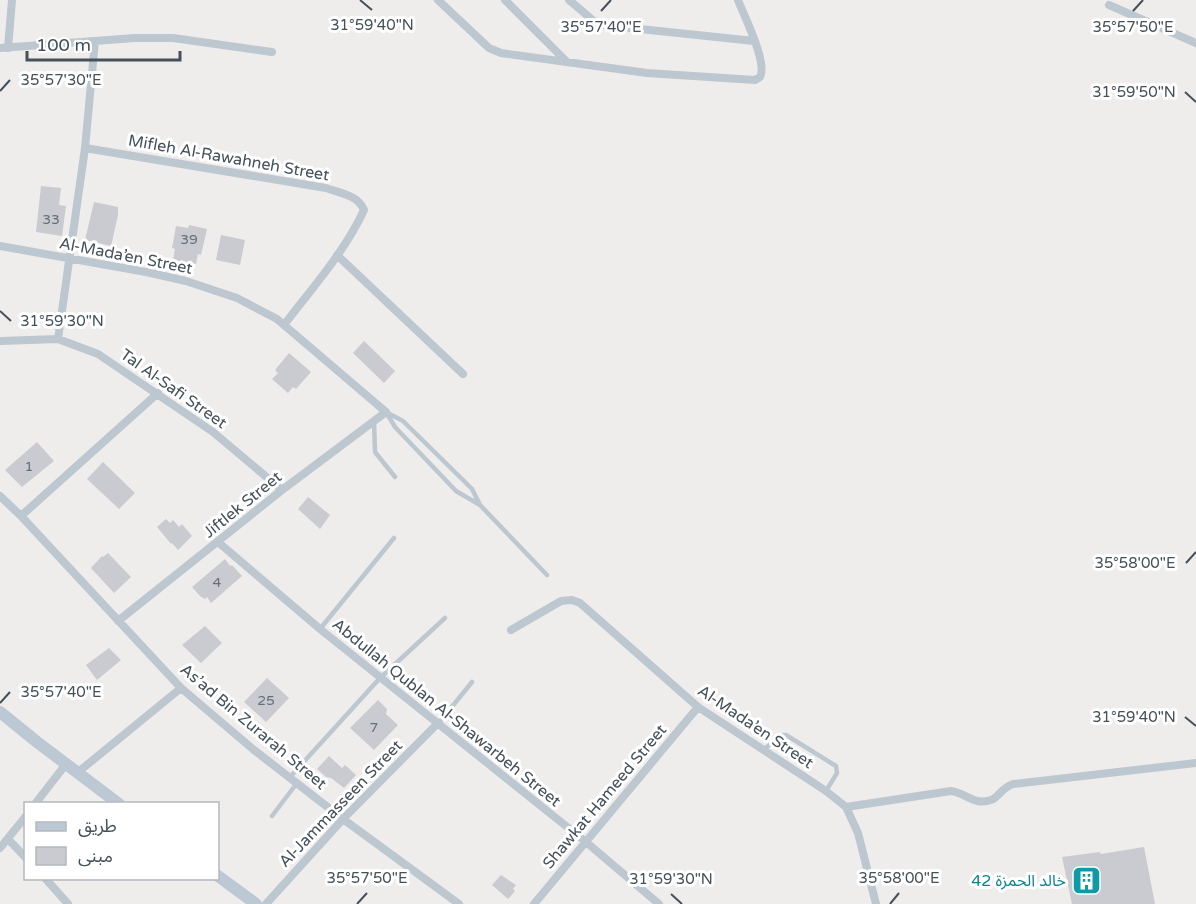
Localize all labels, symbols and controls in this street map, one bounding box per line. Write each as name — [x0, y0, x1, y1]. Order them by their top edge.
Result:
text: 31°59'40"N — [330, 16, 414, 34]
text: 35°57'40"E — [561, 18, 641, 36]
text: 35°57'50"E — [1093, 18, 1173, 36]
scale bar — [27, 24, 180, 62]
text: 100 m — [36, 34, 91, 56]
text: 35°57'30"E — [21, 71, 101, 89]
text: 31°59'50"N — [1092, 83, 1176, 101]
street label: Mifleh Al-Rawahneh Street — [127, 130, 331, 186]
house number: 33 — [42, 211, 60, 228]
house number: 39 — [180, 231, 198, 248]
street label: Al-Mada’en Street — [57, 233, 194, 279]
text: 31°59'30"N — [20, 312, 104, 330]
street label: Tal Al-Safi Street — [116, 345, 231, 433]
house number: 1 — [25, 458, 33, 475]
street label: Jiftlek Street — [199, 467, 286, 542]
text: 35°58'00"E — [1095, 554, 1175, 572]
house number: 4 — [213, 574, 222, 591]
street label: Abdullah Qublan Al-Shawarbeh Street — [328, 614, 565, 811]
street label: As’ad Bin Zurarah Street — [176, 660, 331, 794]
street label: Al-Mada’en Street — [694, 681, 817, 773]
text: 35°57'40"E — [21, 683, 101, 701]
house number: 25 — [257, 692, 275, 709]
text: 31°59'40"N — [1092, 708, 1176, 726]
house number: 7 — [370, 719, 378, 736]
street label: Shawkat Hameed Street — [538, 720, 671, 873]
street label: Al-Jammasseen Street — [275, 736, 407, 872]
legend — [24, 802, 219, 880]
text: طريق — [78, 815, 117, 837]
text: مبنى — [78, 845, 113, 867]
building icon: خالد الحمزة 42 — [1071, 864, 1103, 896]
text: 35°57'50"E — [327, 869, 407, 887]
text: 35°58'00"E — [859, 869, 939, 887]
text: 31°59'30"N — [629, 870, 713, 888]
place label: خالد الحمزة 42 — [971, 871, 1066, 891]

